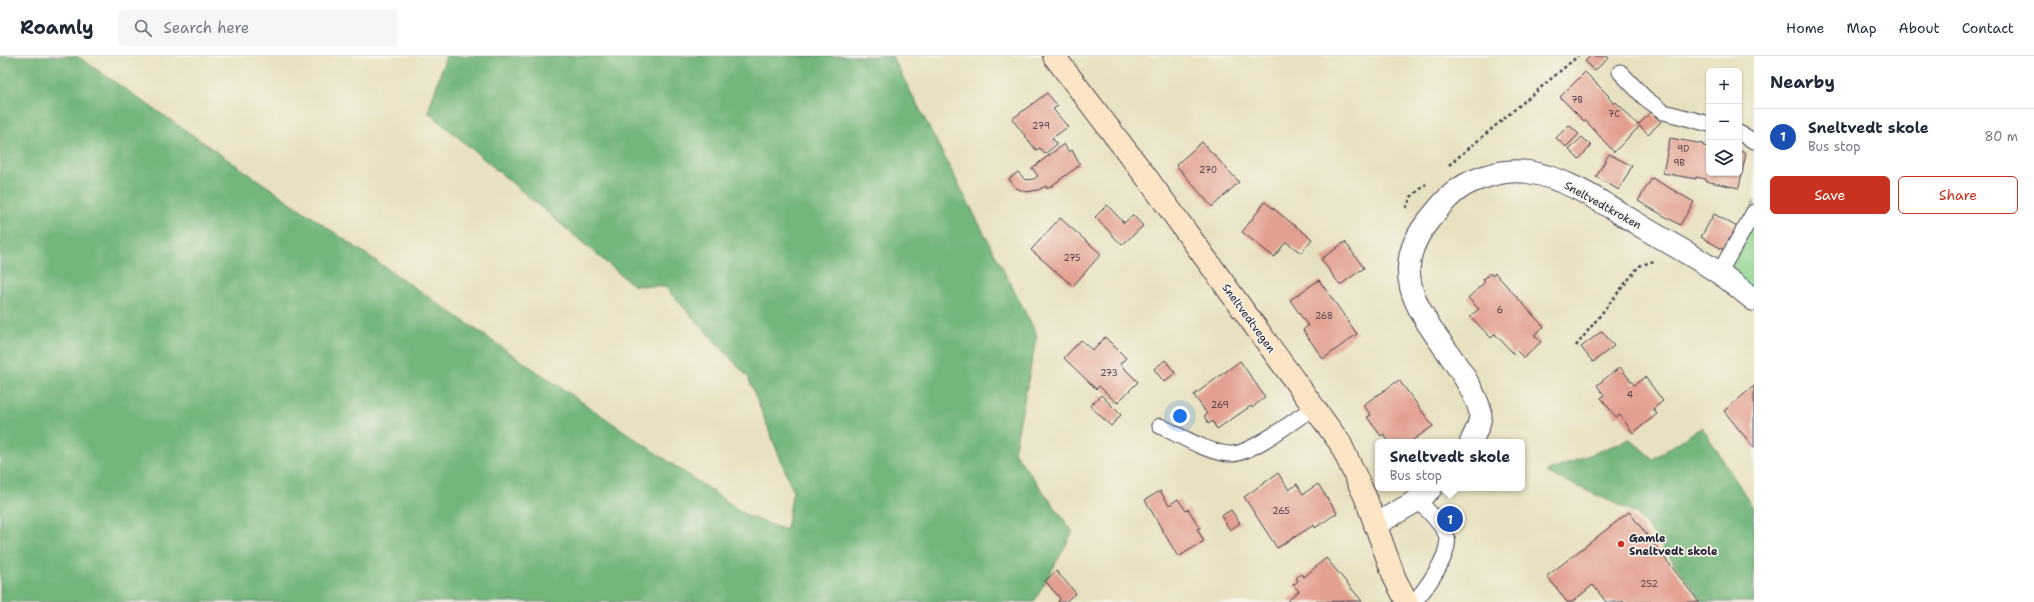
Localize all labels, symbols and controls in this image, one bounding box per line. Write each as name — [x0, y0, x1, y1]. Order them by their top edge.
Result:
search box — [118, 10, 398, 46]
text: Roamly — [20, 15, 94, 40]
icon: search — [132, 17, 154, 39]
text: Search here — [164, 18, 249, 38]
text: Home — [1786, 19, 1825, 37]
text: Map — [1847, 19, 1877, 37]
text: About — [1899, 19, 1940, 37]
text: Contact — [1962, 19, 2014, 37]
map controls — [1706, 68, 1742, 176]
button: + — [1706, 68, 1742, 104]
text: Nearby — [1770, 71, 1835, 93]
house number: 7B — [1571, 94, 1583, 106]
button: − — [1706, 104, 1742, 140]
house number: 7C — [1608, 108, 1620, 120]
text: Sneltvedt skole — [1808, 118, 1929, 138]
house number: 279 — [1032, 120, 1050, 132]
text: 1 — [1780, 128, 1786, 145]
text: 80 m — [1984, 128, 2018, 145]
text: Bus stop — [1808, 138, 1860, 155]
button: layers — [1706, 140, 1742, 176]
house number: 9D — [1677, 143, 1689, 155]
house number: 9B — [1673, 157, 1685, 169]
house number: 270 — [1199, 164, 1217, 176]
button: Save — [1770, 176, 1890, 214]
button: Share — [1898, 176, 2018, 214]
street label: Sneltvedtkroken — [1561, 178, 1644, 233]
house number: 275 — [1063, 252, 1081, 264]
street label: Sneltvedtvegen — [1219, 281, 1279, 356]
house number: 6 — [1497, 304, 1503, 316]
house number: 268 — [1315, 310, 1333, 322]
house number: 273 — [1100, 367, 1118, 379]
house number: 4 — [1627, 389, 1633, 401]
house number: 269 — [1211, 399, 1229, 411]
your location — [1170, 406, 1190, 426]
popup — [1375, 439, 1525, 491]
text: Sneltvedt skole — [1390, 447, 1510, 467]
text: Bus stop — [1390, 467, 1442, 484]
pin: 1 — [1437, 504, 1463, 534]
house number: 265 — [1272, 505, 1290, 517]
place label: Gamle Sneltvedt skole — [1629, 531, 1718, 559]
marker: Gamle Sneltvedt skole — [1616, 539, 1626, 549]
house number: 252 — [1640, 578, 1658, 590]

